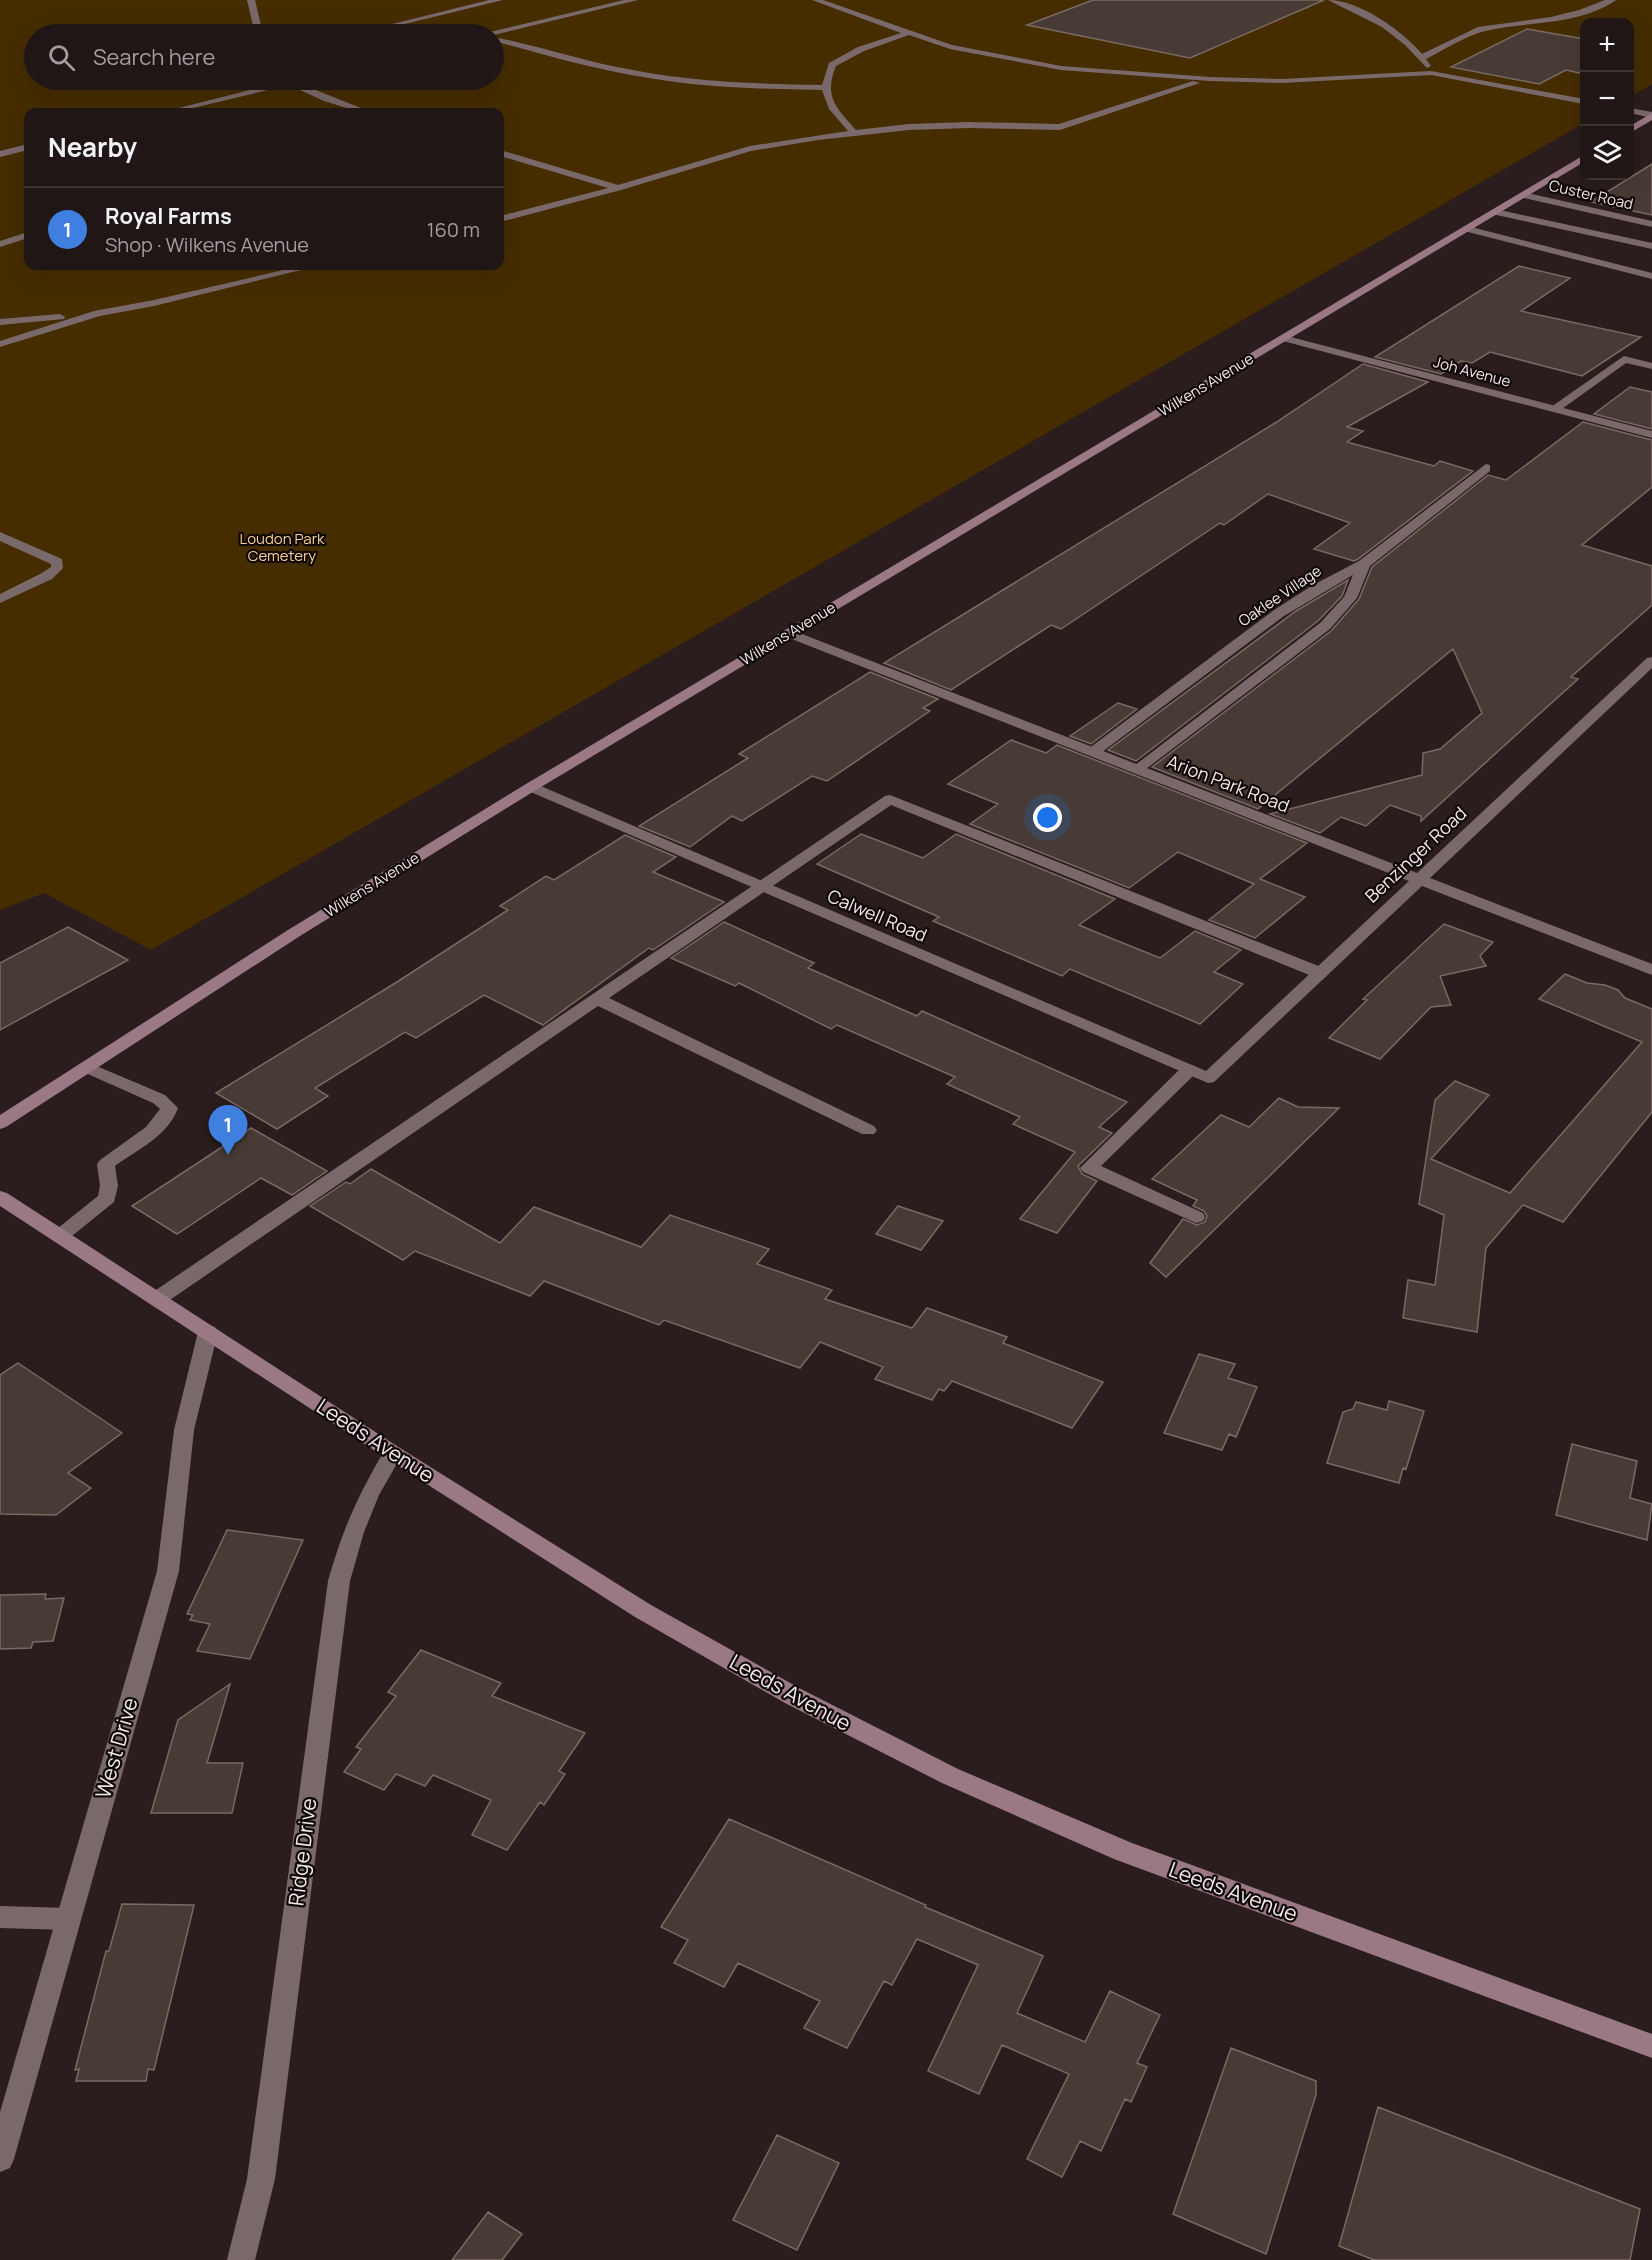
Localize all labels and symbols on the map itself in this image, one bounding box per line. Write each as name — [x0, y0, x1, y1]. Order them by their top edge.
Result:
street label: Custer Road — [1547, 175, 1635, 214]
street label: Wilkens Avenue — [1154, 348, 1258, 421]
street label: Joh Avenue — [1431, 351, 1513, 392]
park label: Loudon Park Cemetery — [240, 528, 325, 566]
street label: Oaklee Village — [1234, 560, 1326, 631]
street label: Wilkens Avenue — [736, 597, 840, 670]
street label: Arion Park Road — [1164, 749, 1293, 817]
street label: Benzinger Road — [1359, 801, 1471, 907]
your location — [1033, 803, 1062, 832]
street label: Wilkens Avenue — [320, 847, 423, 922]
street label: Calwell Road — [824, 883, 931, 947]
pin: 1 — [208, 1106, 248, 1155]
street label: Leeds Avenue — [311, 1392, 440, 1489]
street label: Leeds Avenue — [725, 1647, 856, 1737]
street label: West Drive — [88, 1694, 144, 1801]
street label: Ridge Drive — [281, 1796, 323, 1907]
street label: Leeds Avenue — [1165, 1855, 1301, 1927]

